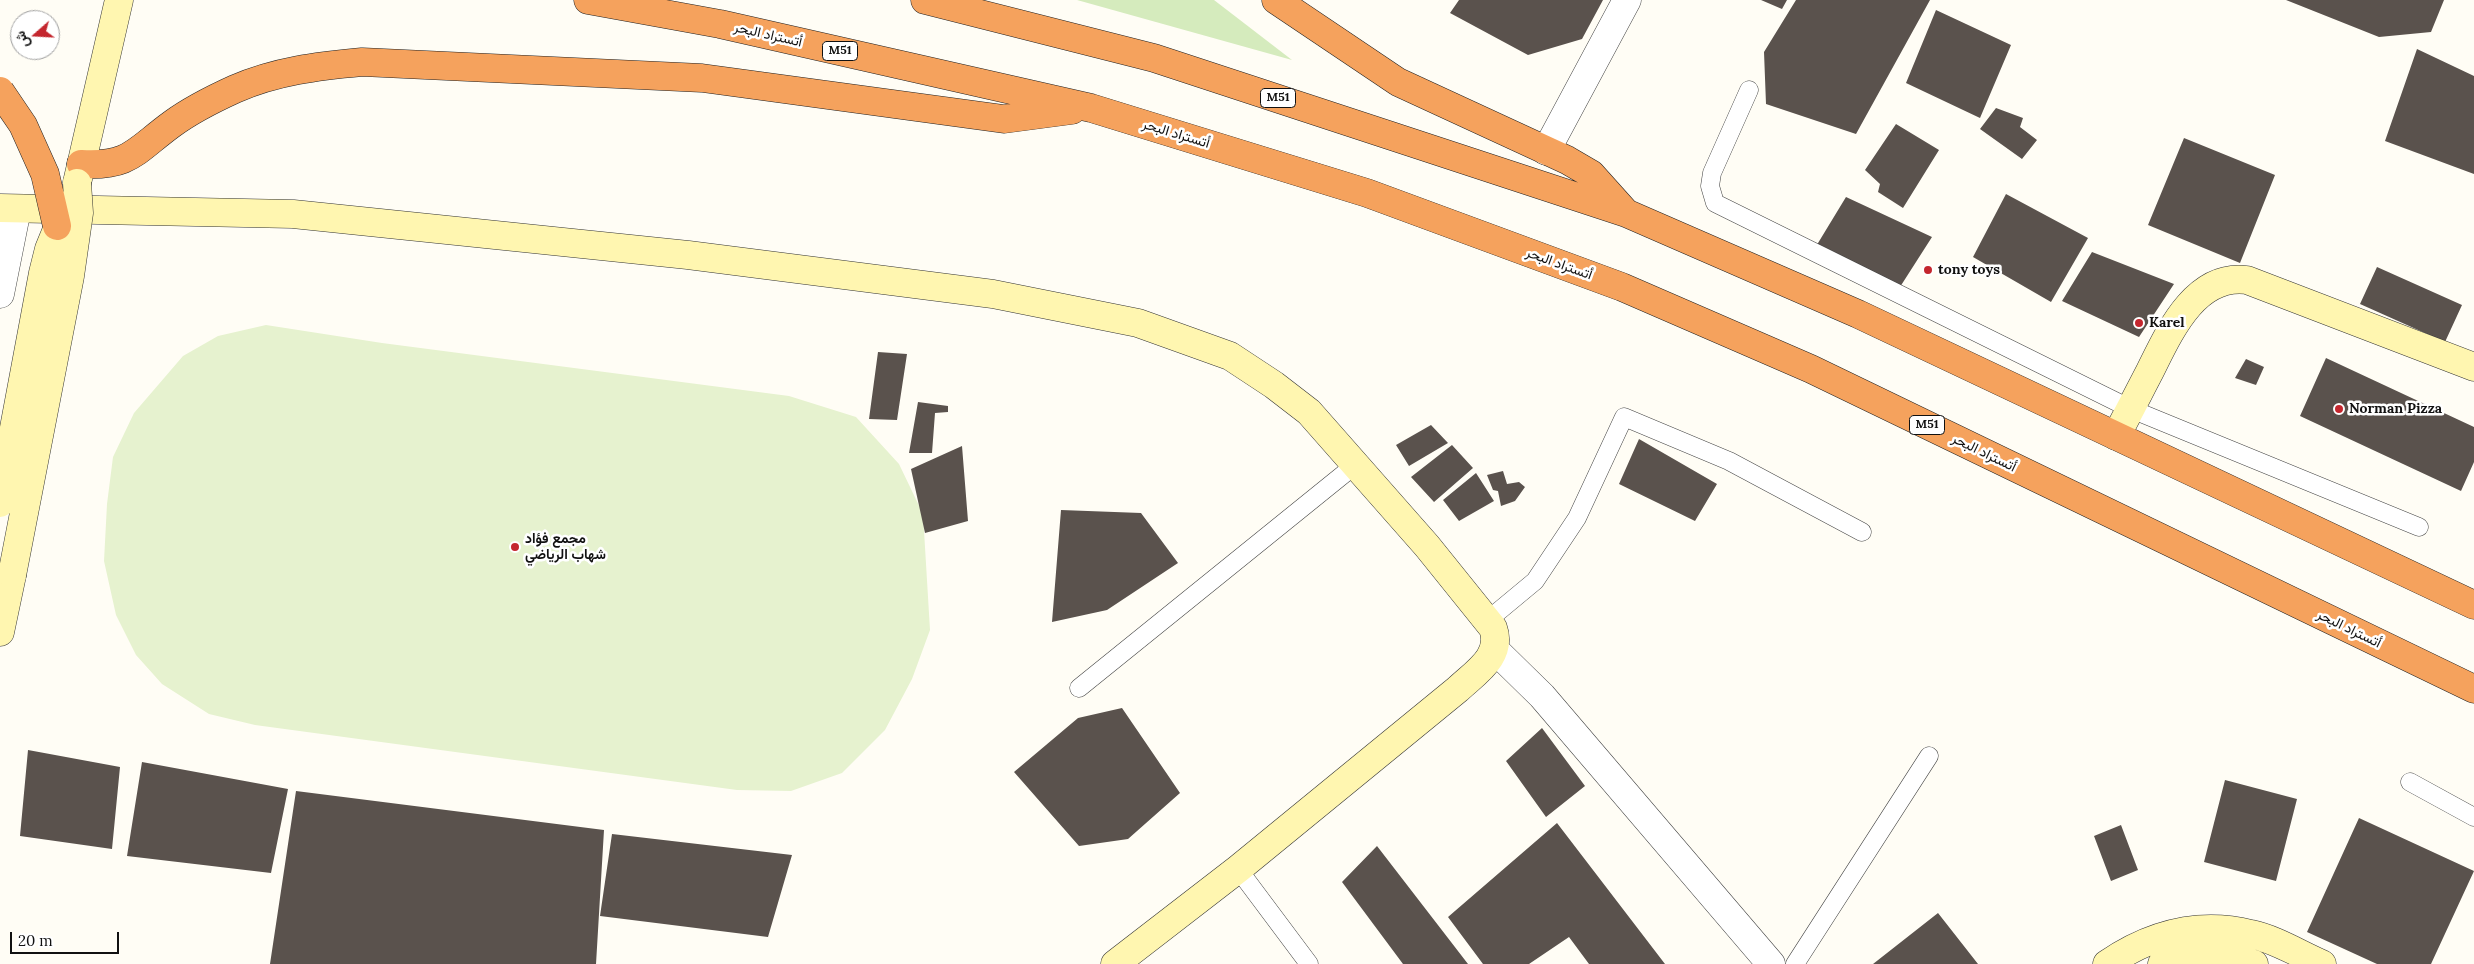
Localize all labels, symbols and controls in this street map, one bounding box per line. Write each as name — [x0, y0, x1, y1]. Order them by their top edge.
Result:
north arrow — [10, 10, 60, 60]
street label: أتستراد البحر — [732, 19, 804, 51]
text: ش — [11, 29, 33, 50]
road number: M51 — [822, 41, 858, 60]
road number: M51 — [1260, 89, 1296, 108]
street label: أتستراد البحر — [1140, 116, 1212, 152]
street label: أتستراد البحر — [1523, 244, 1595, 284]
place label: tony toys — [1938, 262, 2000, 278]
marker: tony toys — [1922, 264, 1934, 276]
place label: Karel — [2149, 315, 2185, 331]
marker: Karel — [2133, 317, 2145, 329]
place label: Norman Pizza — [2349, 401, 2442, 417]
marker: Norman Pizza — [2333, 403, 2345, 415]
road number: M51 — [1910, 416, 1944, 434]
street label: أتستراد البحر — [1949, 430, 2019, 476]
place label: مجمع فؤاد شهاب الرياضي — [525, 531, 606, 564]
marker: مجمع فؤاد شهاب الرياضي — [509, 541, 521, 553]
street label: أتستراد البحر — [2314, 606, 2384, 652]
scale bar — [12, 922, 121, 954]
text: 20 m — [18, 931, 53, 950]

